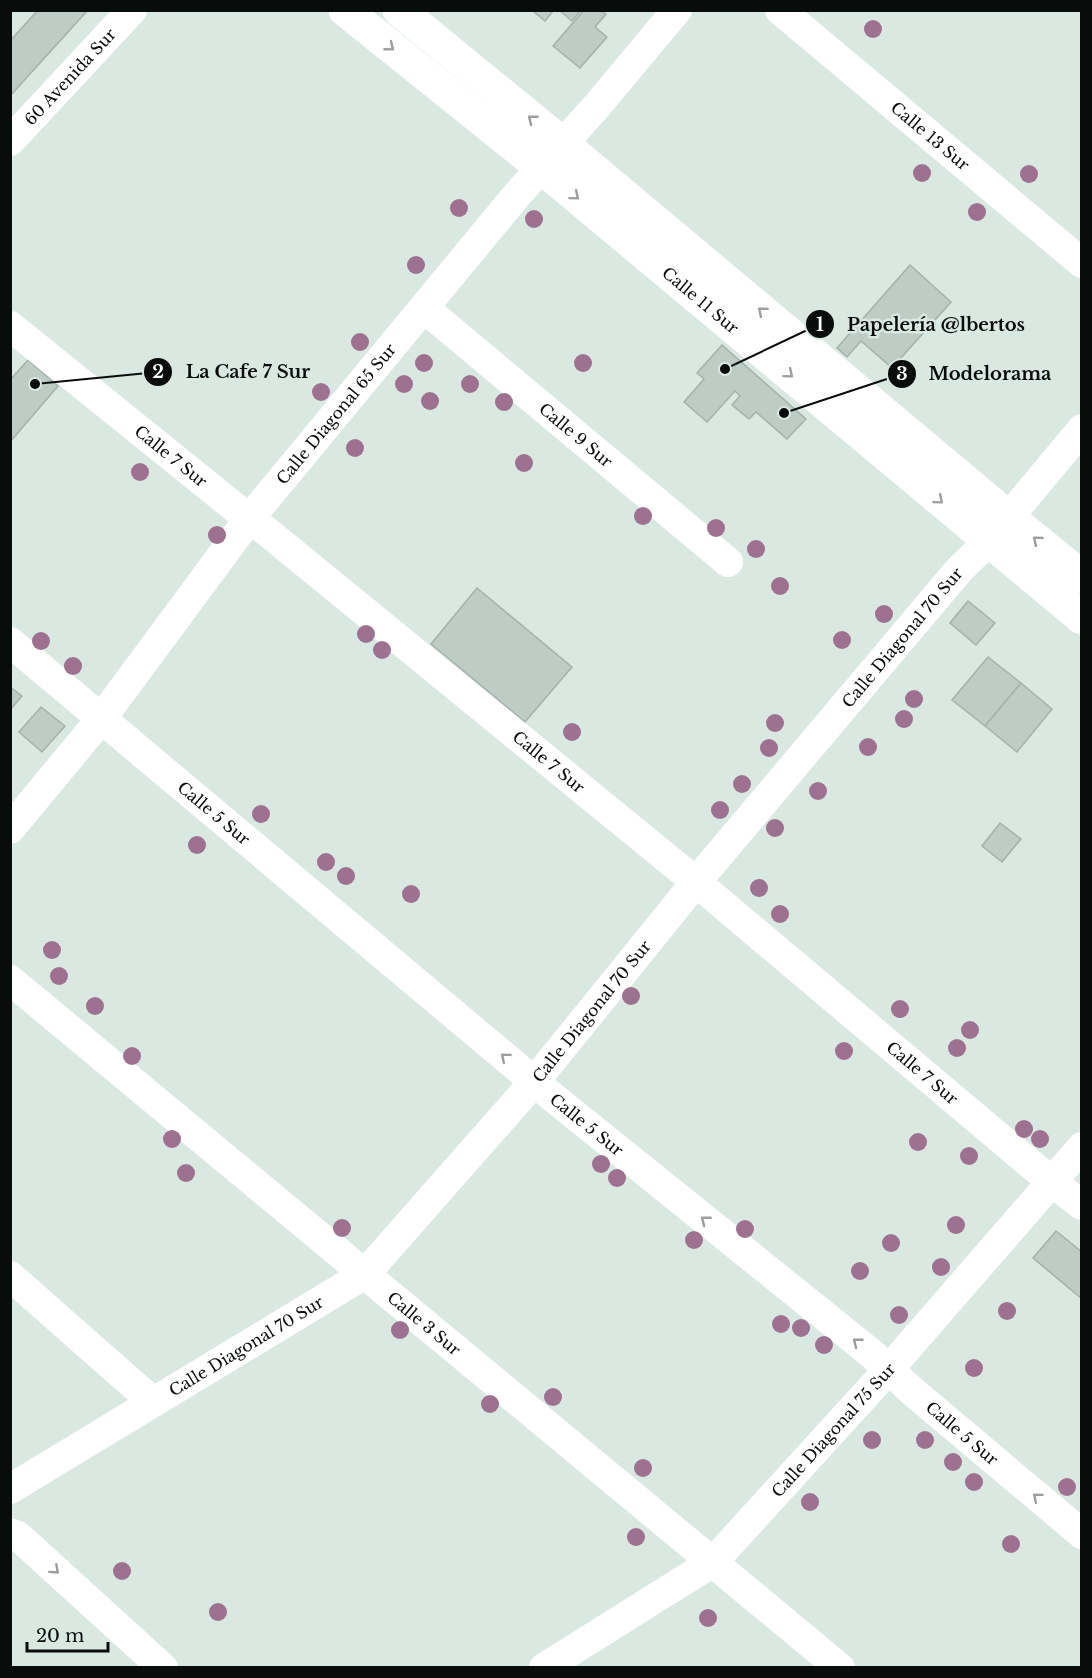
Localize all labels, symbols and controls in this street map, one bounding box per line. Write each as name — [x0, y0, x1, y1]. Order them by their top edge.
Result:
street label: 60 Avenida Sur — [20, 24, 120, 129]
one-way arrow — [384, 40, 395, 51]
street label: Calle 13 Sur — [887, 97, 974, 175]
one-way arrow — [528, 115, 539, 126]
one-way arrow — [568, 188, 579, 199]
street label: Calle 11 Sur — [658, 263, 743, 338]
callout: Papelería @lbertos — [805, 306, 1037, 342]
one-way arrow — [758, 308, 769, 319]
text: 1 — [816, 314, 824, 336]
text: Papelería @lbertos — [847, 314, 1025, 336]
street label: Calle Diagonal 65 Sur — [272, 339, 400, 488]
callout: La Cafe 7 Sur — [143, 354, 322, 390]
callout: Modelorama — [887, 356, 1064, 392]
text: 2 — [152, 361, 164, 383]
text: La Cafe 7 Sur — [186, 361, 310, 383]
text: 3 — [896, 363, 908, 385]
text: Modelorama — [929, 363, 1052, 385]
one-way arrow — [782, 367, 793, 378]
street label: Calle 9 Sur — [535, 399, 617, 472]
street label: Calle 7 Sur — [131, 421, 212, 491]
one-way arrow — [932, 492, 943, 503]
one-way arrow — [1033, 536, 1044, 547]
street label: Calle Diagonal 70 Sur — [837, 563, 967, 712]
street label: Calle 7 Sur — [509, 726, 589, 797]
street label: Calle 5 Sur — [174, 777, 254, 849]
street label: Calle Diagonal 70 Sur — [528, 936, 655, 1086]
street label: Calle 7 Sur — [882, 1037, 962, 1109]
one-way arrow — [501, 1053, 512, 1064]
street label: Calle 5 Sur — [546, 1089, 628, 1160]
one-way arrow — [701, 1216, 712, 1227]
street label: Calle 3 Sur — [384, 1287, 465, 1360]
street label: Calle Diagonal 70 Sur — [165, 1291, 327, 1400]
one-way arrow — [853, 1338, 864, 1349]
street label: Calle Diagonal 75 Sur — [767, 1359, 900, 1501]
street label: Calle 5 Sur — [922, 1397, 1003, 1469]
one-way arrow — [1033, 1493, 1044, 1504]
one-way arrow — [49, 1563, 59, 1574]
scale bar — [27, 1615, 108, 1653]
text: 20 m — [36, 1625, 84, 1647]

